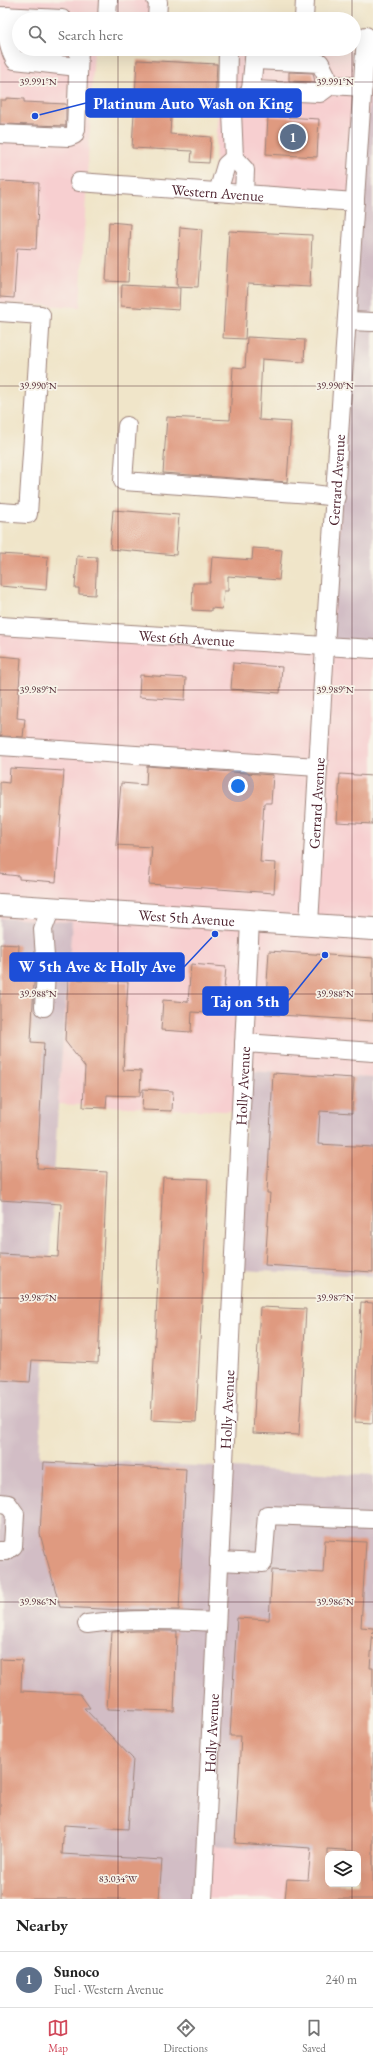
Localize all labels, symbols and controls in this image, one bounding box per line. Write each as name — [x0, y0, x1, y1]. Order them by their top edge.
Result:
search box — [12, 12, 361, 56]
icon: search — [26, 23, 48, 45]
text: Search here — [58, 25, 123, 44]
text: 39.991°N — [19, 75, 57, 88]
text: 39.991°N — [316, 75, 354, 88]
callout: Platinum Auto Wash on King — [86, 89, 301, 117]
text: Platinum Auto Wash on King — [93, 93, 294, 114]
pin: 1 — [280, 122, 306, 152]
street label: Western Avenue — [171, 179, 265, 205]
text: 39.990°N — [19, 379, 57, 392]
text: 39.990°N — [316, 379, 354, 392]
street label: Gerrard Avenue — [323, 433, 349, 526]
street label: West 6th Avenue — [138, 625, 236, 650]
text: 39.989°N — [19, 683, 57, 696]
text: 39.989°N — [316, 683, 354, 696]
street label: Gerrard Avenue — [304, 757, 328, 849]
your location — [228, 776, 248, 796]
street label: West 5th Avenue — [138, 904, 235, 930]
callout: W 5th Ave & Holly Ave — [10, 953, 184, 981]
text: W 5th Ave & Holly Ave — [18, 956, 176, 977]
text: 39.988°N — [19, 987, 57, 1000]
callout: Taj on 5th — [203, 987, 288, 1015]
text: 39.988°N — [316, 987, 354, 1000]
text: Taj on 5th — [211, 991, 279, 1012]
street label: Holly Avenue — [231, 1046, 253, 1126]
text: 39.987°N — [19, 1291, 57, 1304]
text: 39.987°N — [316, 1291, 354, 1304]
street label: Holly Avenue — [215, 1369, 238, 1450]
text: 39.986°N — [19, 1595, 57, 1608]
text: 39.986°N — [316, 1595, 354, 1608]
street label: Holly Avenue — [200, 1693, 222, 1773]
map controls — [325, 1851, 361, 1887]
button: layers — [325, 1851, 361, 1887]
text: 83.034°W — [99, 1872, 138, 1885]
text: Nearby — [16, 1914, 68, 1936]
text: Sunoco — [54, 1962, 99, 1981]
text: 1 — [26, 1971, 32, 1988]
text: 240 m — [326, 1971, 357, 1988]
text: Fuel · Western Avenue — [54, 1981, 164, 1998]
tab: Map — [47, 2017, 69, 2055]
tab: Directions — [164, 2017, 208, 2055]
tab: Saved — [302, 2017, 326, 2055]

